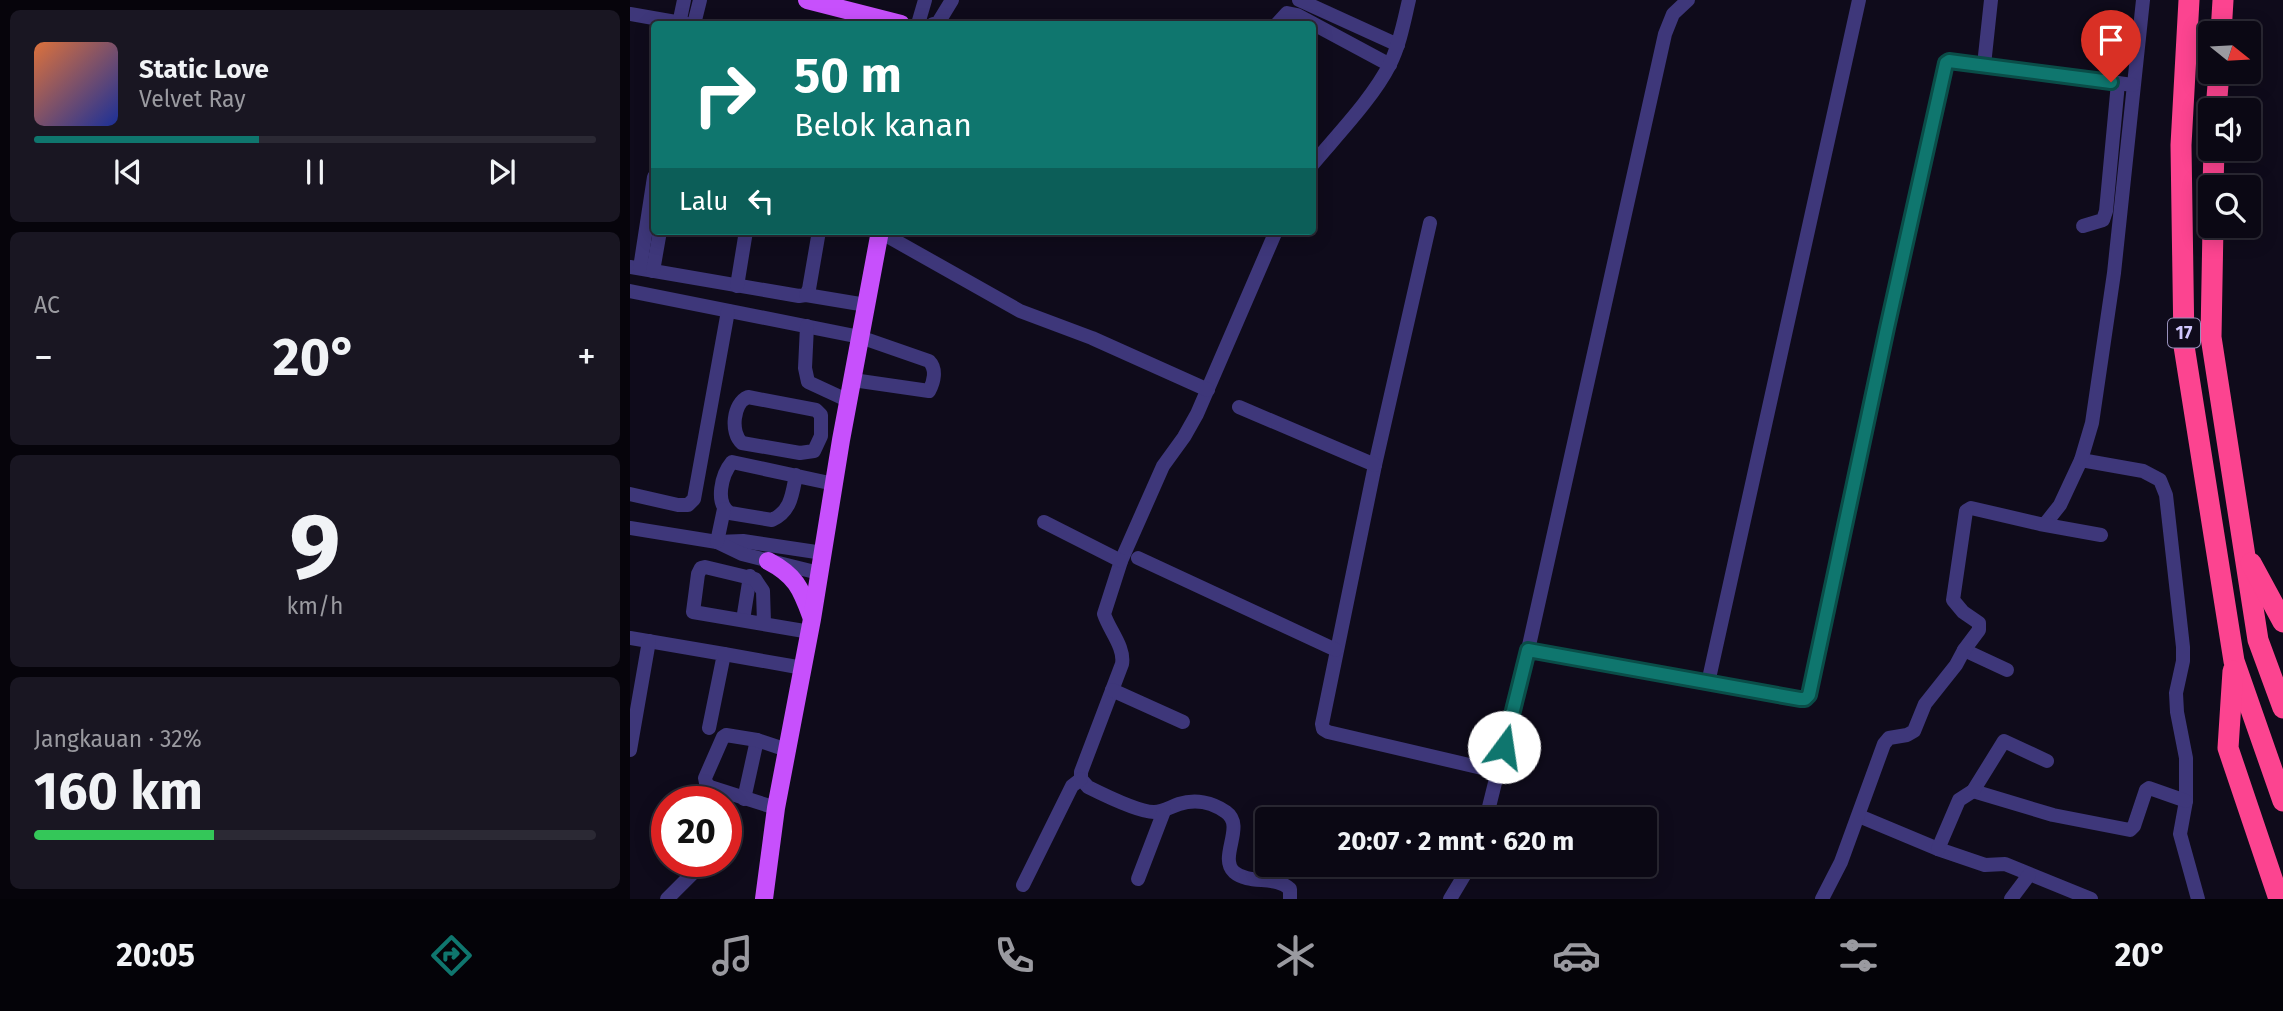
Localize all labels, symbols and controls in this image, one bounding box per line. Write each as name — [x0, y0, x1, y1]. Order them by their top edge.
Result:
pin — [2081, 10, 2141, 82]
icon: arrive — [2092, 21, 2130, 59]
north arrow — [2198, 21, 2261, 84]
map controls — [2198, 21, 2261, 238]
text: 50 m — [794, 46, 902, 105]
icon: right — [679, 49, 770, 140]
text: Static Love — [139, 54, 269, 85]
text: Velvet Ray — [139, 85, 246, 113]
button: sound — [2198, 98, 2261, 161]
text: Belok kanan — [794, 106, 972, 144]
icon: previous — [109, 153, 147, 191]
icon: pause — [296, 153, 334, 191]
icon: next — [483, 153, 521, 191]
button: search — [2198, 175, 2261, 238]
icon: left — [742, 182, 780, 220]
text: Lalu — [679, 186, 728, 217]
text: AC — [34, 291, 60, 319]
road number: 17 — [2168, 318, 2200, 348]
text: 20° — [273, 326, 357, 389]
text: − — [34, 334, 53, 380]
text: + — [577, 334, 596, 380]
text: 9 — [290, 492, 340, 601]
text: km/h — [287, 592, 343, 620]
position arrow — [1467, 710, 1541, 784]
text: Jangkauan · 32% — [34, 725, 202, 753]
text: 160 km — [34, 760, 203, 823]
speed limit sign: 20 — [651, 786, 742, 877]
text: 20:07 · 2 mnt · 620 m — [1338, 826, 1574, 857]
icon: directions — [427, 931, 476, 980]
icon: music — [708, 931, 757, 980]
icon: phone — [990, 931, 1039, 980]
icon: climate — [1271, 931, 1320, 980]
icon: car — [1552, 931, 1601, 980]
icon: filters — [1834, 931, 1883, 980]
text: 20:05 — [116, 936, 195, 974]
text: 20° — [2115, 936, 2167, 974]

